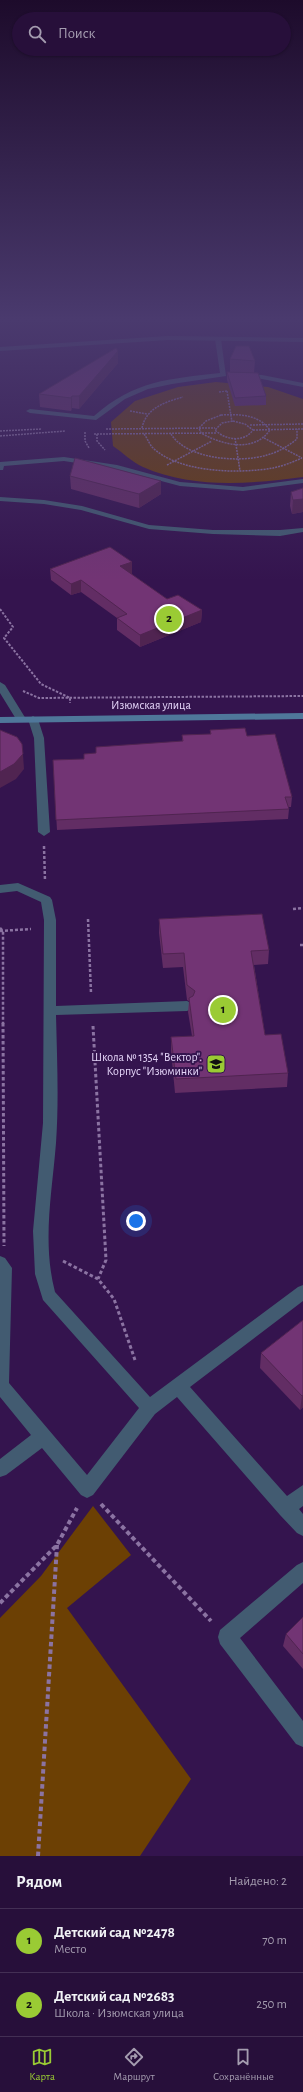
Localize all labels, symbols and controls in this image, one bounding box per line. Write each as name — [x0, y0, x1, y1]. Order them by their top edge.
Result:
search box — [12, 12, 291, 56]
icon: search — [26, 23, 48, 45]
text: Поиск — [58, 26, 96, 41]
pin: 2 — [156, 604, 182, 634]
street label: Изюмская улица — [111, 699, 192, 712]
pin: 1 — [210, 995, 236, 1025]
place label: Школа № 1354 "Вектор". Корпус "Изюминки" — [91, 1051, 202, 1078]
school or university icon: Школа № 1354 "Вектор". Корпус "Изюминки" — [205, 1053, 227, 1075]
your location — [126, 1211, 146, 1231]
text: Рядом — [16, 1873, 62, 1890]
text: Найдено: 2 — [229, 1875, 287, 1888]
text: Детский сад №2478 — [54, 1925, 175, 1940]
text: 1 — [27, 1934, 31, 1947]
text: 70 m — [262, 1934, 287, 1947]
text: Место — [54, 1943, 86, 1956]
text: Детский сад №2683 — [54, 1989, 175, 2004]
text: 2 — [26, 1998, 32, 2011]
text: 250 m — [256, 1998, 287, 2011]
text: Школа · Изюмская улица — [54, 2007, 184, 2020]
tab: Карта — [29, 2046, 55, 2083]
tab: Маршрут — [113, 2046, 155, 2083]
tab: Сохранённые — [213, 2046, 274, 2083]

